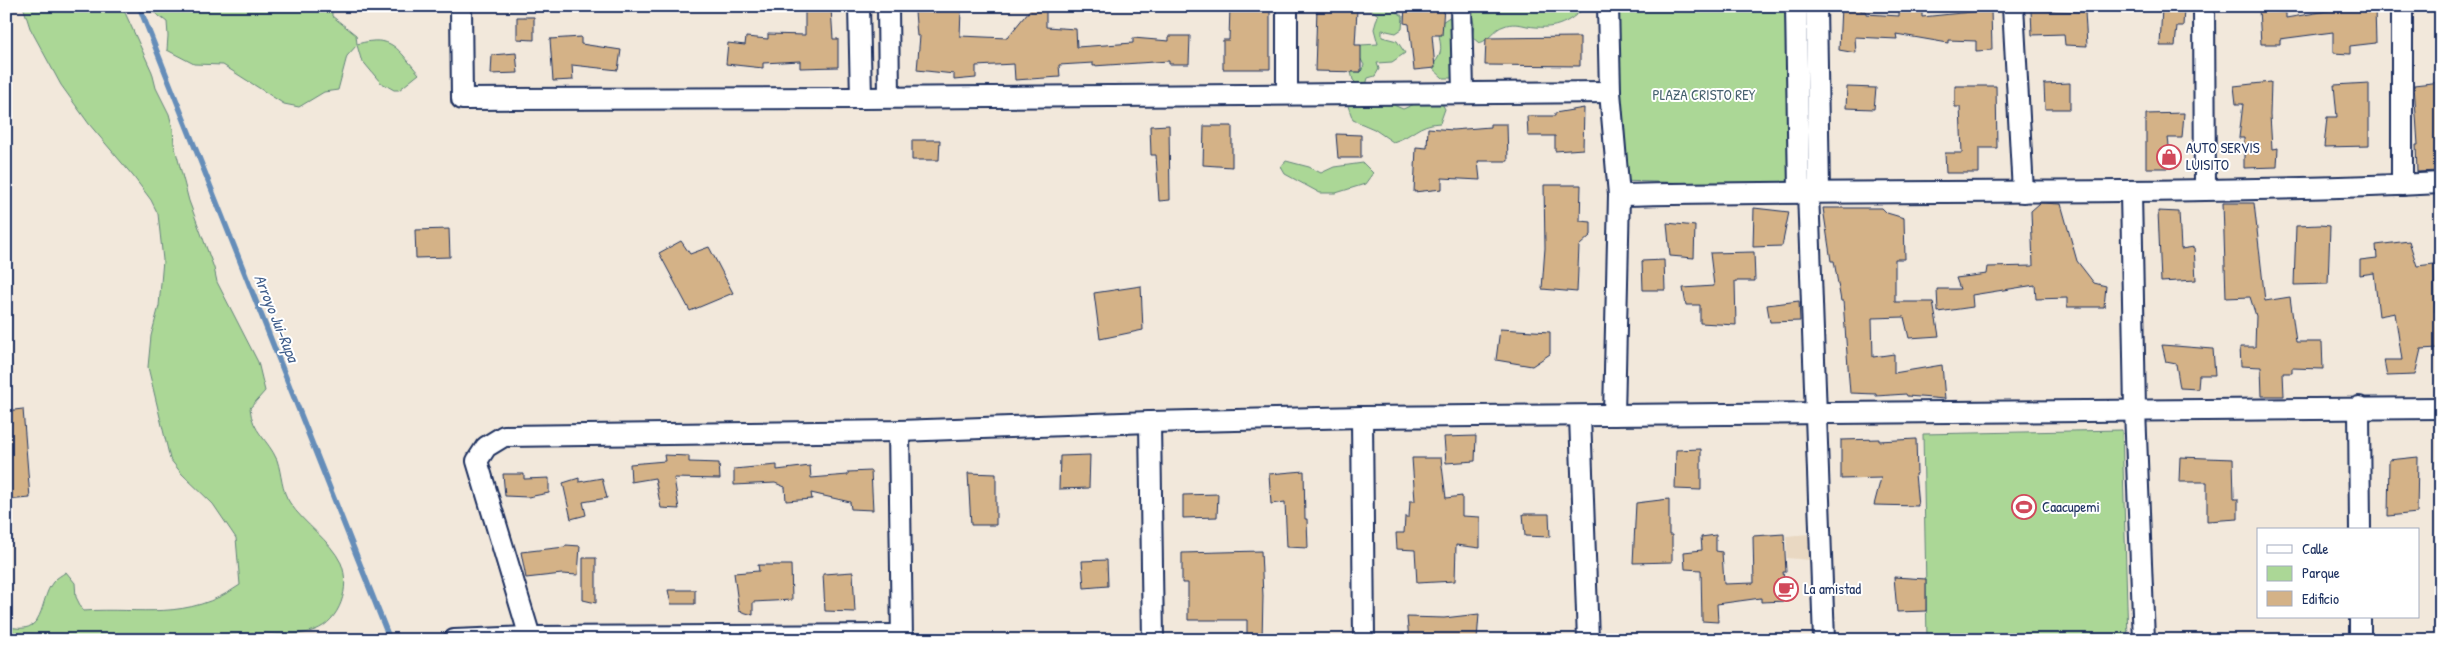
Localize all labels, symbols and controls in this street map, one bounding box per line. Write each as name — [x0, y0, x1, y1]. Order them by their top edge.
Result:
park label: PLAZA CRISTO REY — [1653, 84, 1756, 105]
place label: AUTO SERVIS LUISITO — [2186, 137, 2260, 175]
shop icon: AUTO SERVIS LUISITO — [2156, 144, 2182, 170]
water label: Arroyo Jui-Rupa — [249, 271, 305, 367]
sports icon: Caacupemi — [2011, 494, 2037, 520]
place label: Caacupemi — [2042, 496, 2100, 517]
legend — [2257, 528, 2420, 618]
text: Calle — [2302, 538, 2329, 559]
text: Parque — [2302, 562, 2340, 583]
cafe icon: La amistad — [1773, 576, 1799, 602]
place label: La amistad — [1804, 578, 1861, 599]
text: Edificio — [2302, 588, 2339, 609]

